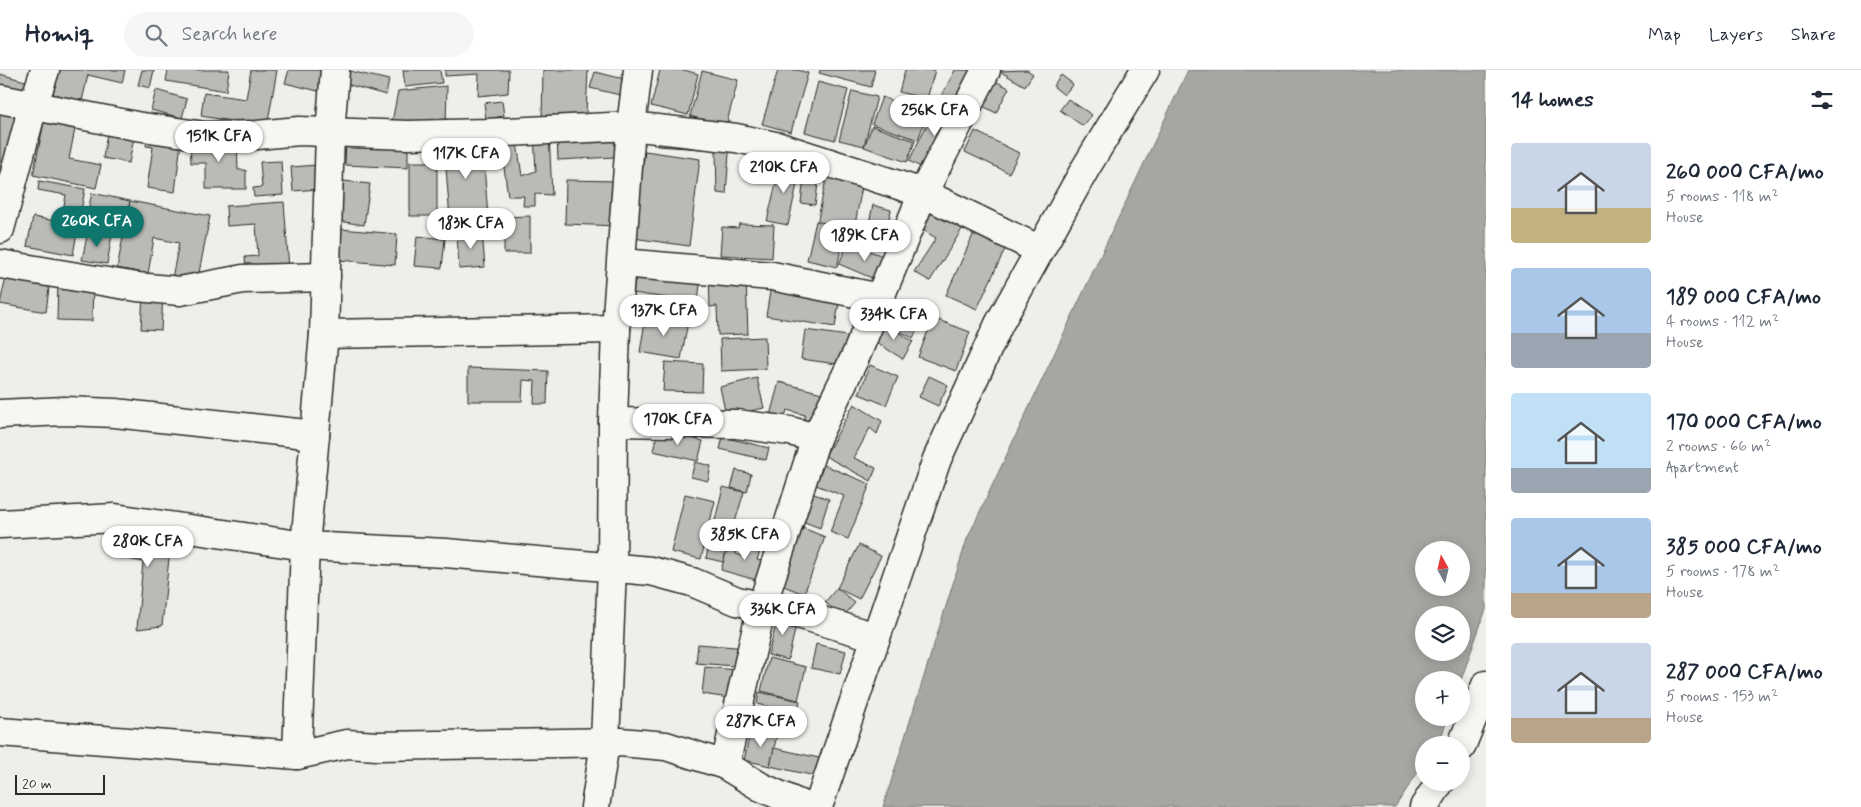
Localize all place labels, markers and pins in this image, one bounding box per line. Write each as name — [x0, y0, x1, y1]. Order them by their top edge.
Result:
pin: 256K CFA — [883, 94, 987, 137]
pin: 151K CFA — [167, 121, 271, 163]
pin: 117K CFA — [414, 138, 518, 180]
pin: 210K CFA — [732, 152, 836, 194]
pin: 260K CFA — [45, 206, 149, 248]
pin: 183K CFA — [419, 208, 523, 250]
pin: 189K CFA — [813, 220, 917, 262]
pin: 137K CFA — [612, 294, 716, 337]
pin: 334K CFA — [842, 298, 946, 341]
pin: 170K CFA — [626, 404, 730, 446]
pin: 385K CFA — [693, 518, 797, 561]
pin: 280K CFA — [96, 526, 200, 568]
pin: 336K CFA — [731, 594, 835, 636]
pin: 287K CFA — [709, 706, 813, 748]

